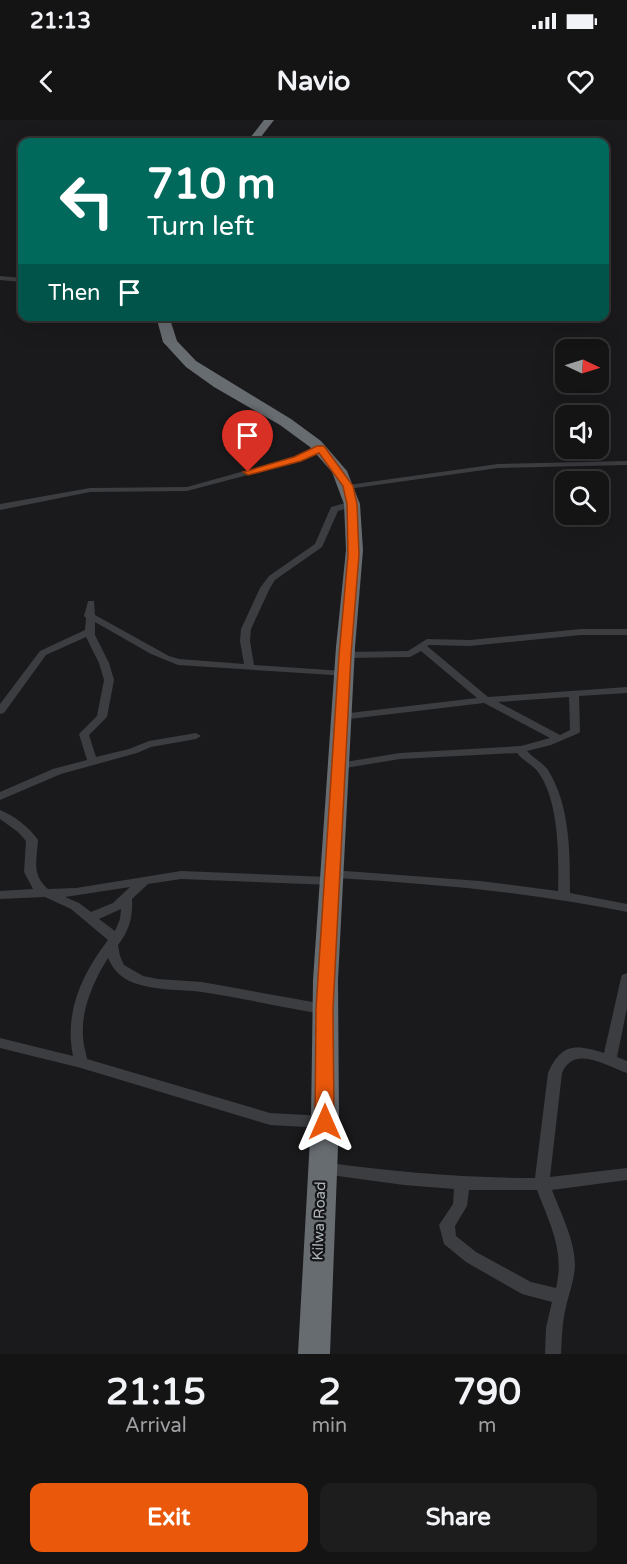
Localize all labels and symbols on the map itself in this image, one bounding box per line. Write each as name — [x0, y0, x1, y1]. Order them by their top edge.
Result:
north arrow — [555, 339, 609, 393]
pin — [222, 410, 273, 472]
position arrow — [293, 1090, 357, 1154]
street label: Kilwa Road — [309, 1181, 329, 1261]

